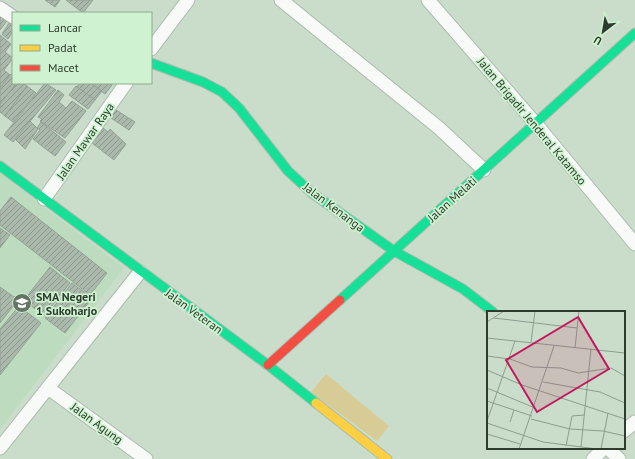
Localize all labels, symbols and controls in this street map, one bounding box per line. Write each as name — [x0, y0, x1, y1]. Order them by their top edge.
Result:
legend — [12, 12, 152, 84]
north arrow — [583, 12, 623, 52]
text: Lancar — [48, 20, 82, 35]
text: U — [591, 33, 604, 48]
text: Padat — [48, 40, 77, 55]
street label: Jalan Brigadir Jenderal Katamso — [474, 53, 590, 188]
text: Macet — [48, 60, 79, 75]
street label: Jalan Mawar Raya — [52, 100, 117, 183]
street label: Jalan Melati — [424, 173, 480, 226]
street label: Jalan Kenanga — [300, 178, 368, 235]
street label: Jalan Veteran — [162, 285, 226, 337]
place label: SMA Negeri 1 Sukoharjo — [36, 289, 98, 318]
school or university icon: SMA Negeri 1 Sukoharjo — [11, 292, 33, 314]
inset map — [487, 311, 625, 449]
street label: Jalan Agung — [67, 398, 126, 447]

